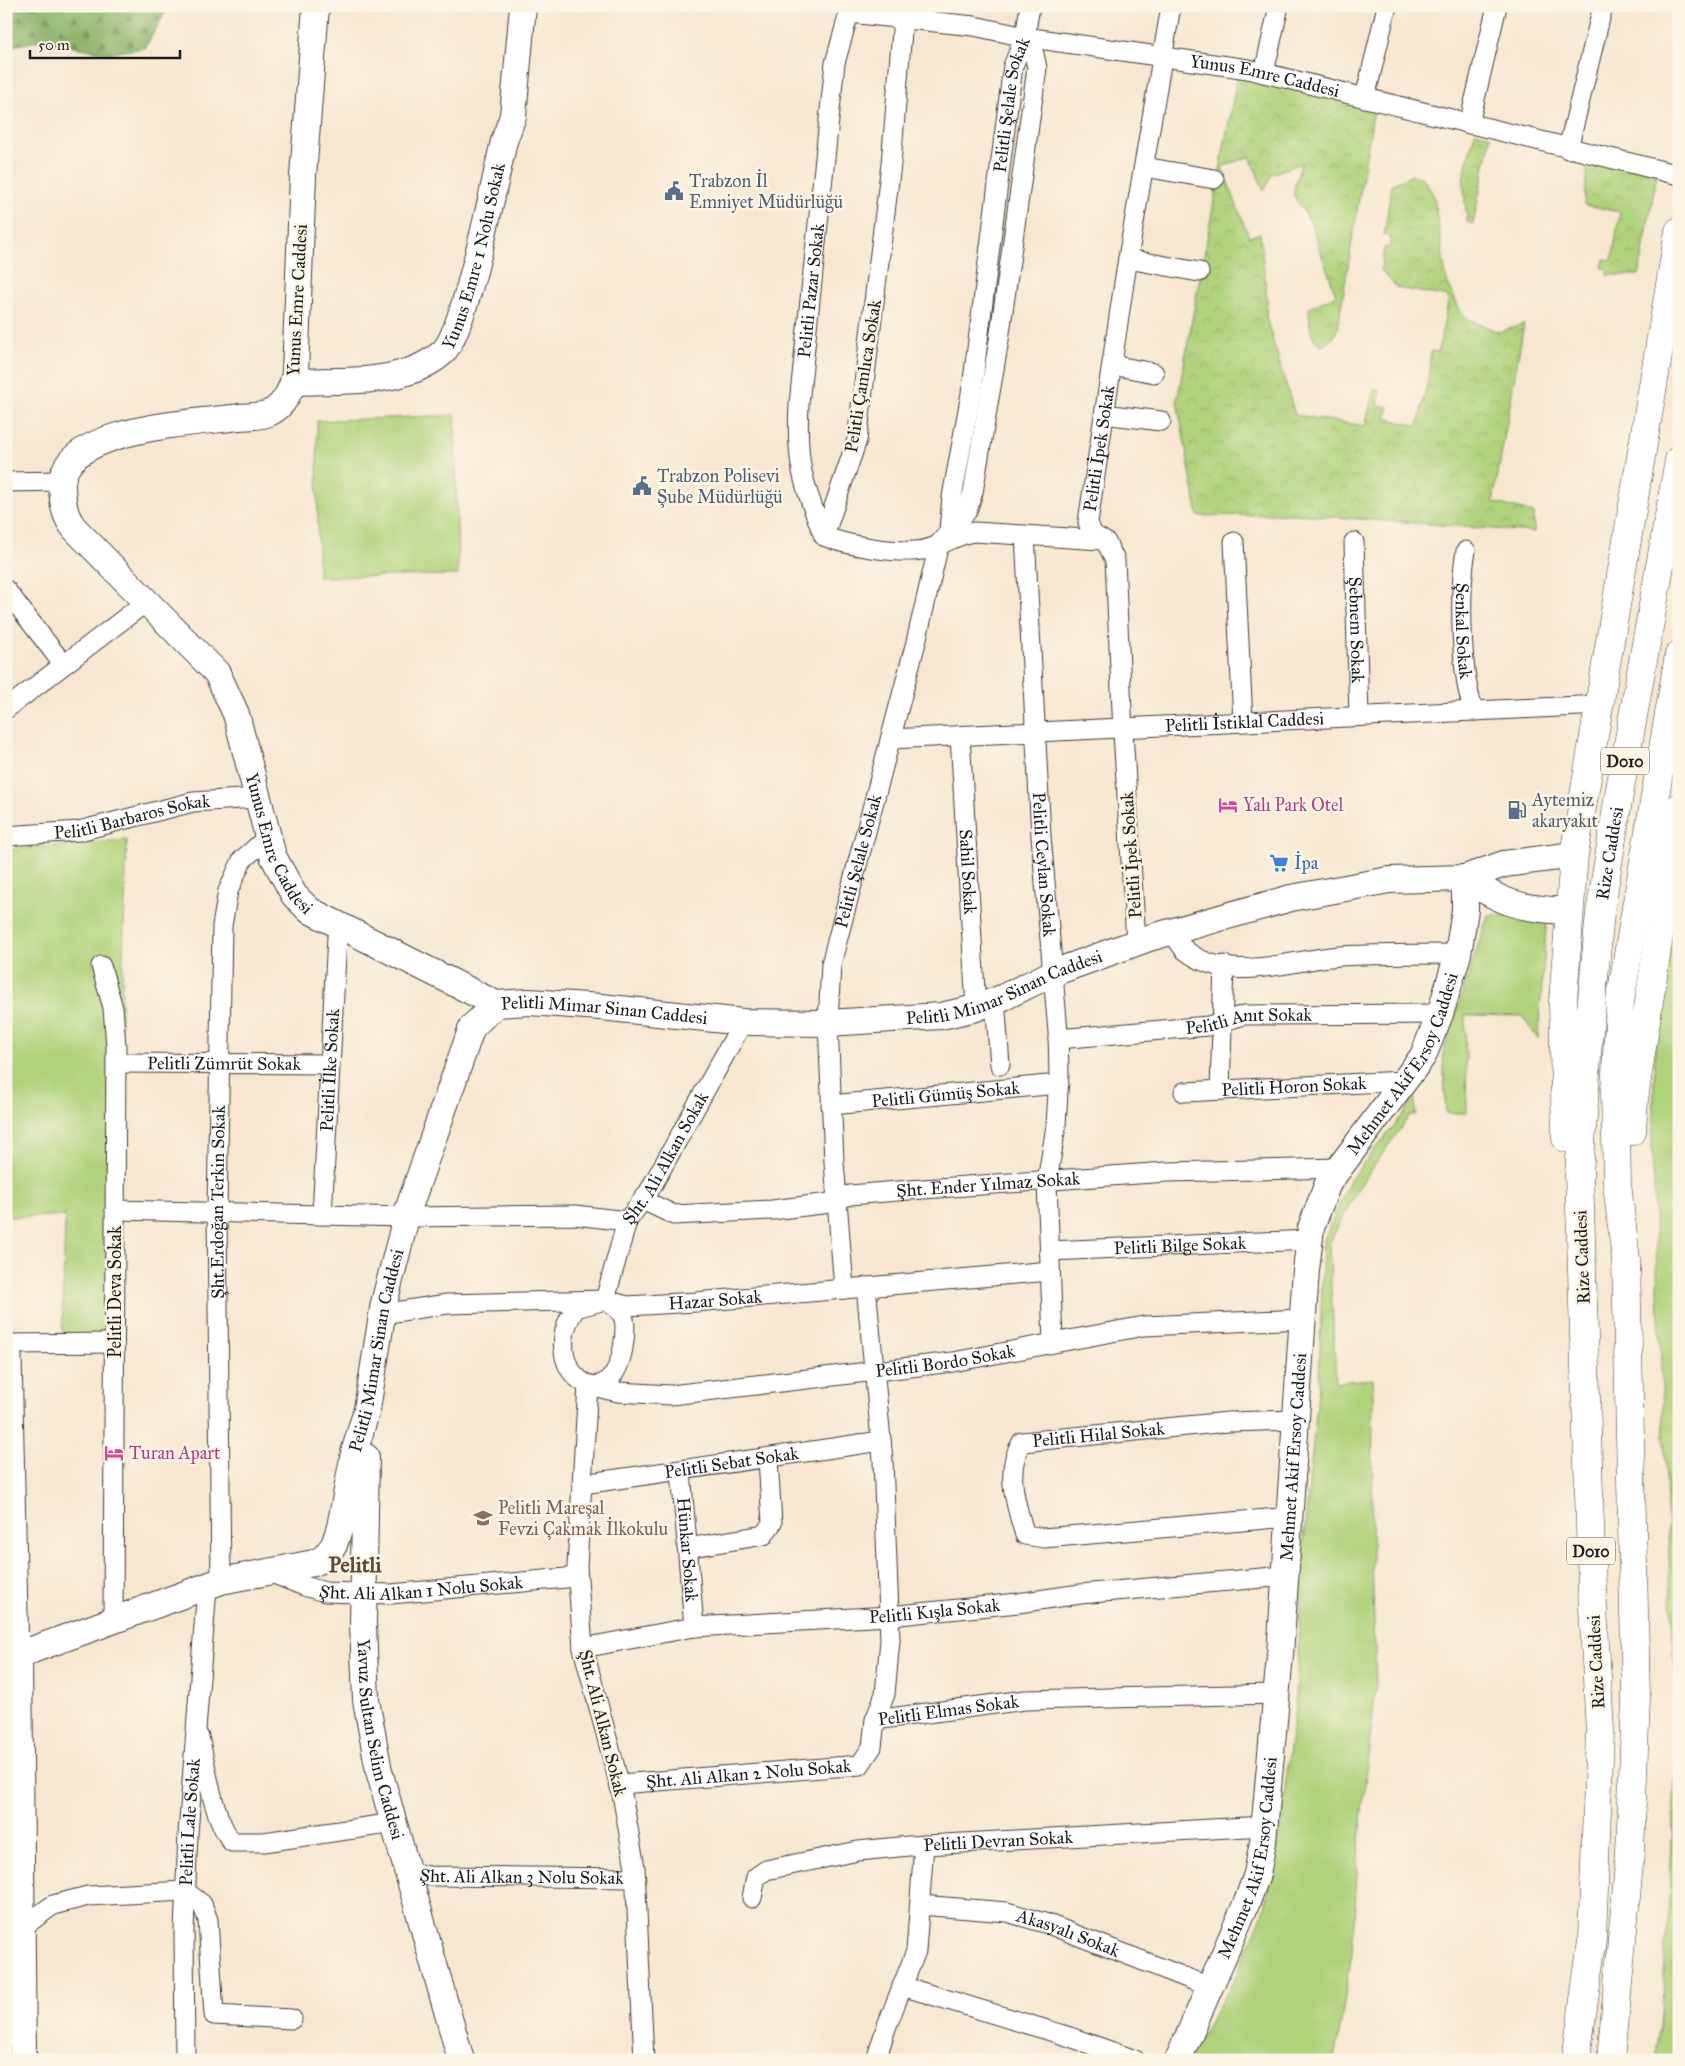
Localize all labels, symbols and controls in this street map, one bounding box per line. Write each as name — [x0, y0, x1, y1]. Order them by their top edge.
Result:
scale bar — [30, 28, 180, 60]
street label: Pelitli Şelale Sokak — [989, 33, 1035, 174]
text: 50 m — [38, 36, 70, 54]
street label: Yunus Emre Caddesi — [1189, 50, 1342, 102]
street label: Yunus Emre 1 Nolu Sokak — [437, 160, 510, 354]
place label: Trabzon İl Emniyet Müdürlüğü — [689, 169, 843, 214]
public building icon: Trabzon İl Emniyet Müdürlüğü — [663, 180, 685, 202]
street label: Pelitli Pazar Sokak — [793, 222, 829, 359]
street label: Yunus Emre Caddesi — [282, 223, 312, 377]
street label: Pelitli Çamlıca Sokak — [840, 297, 886, 454]
street label: Pelitli İpek Sokak — [1079, 383, 1120, 513]
place label: Trabzon Polisevi Şube Müdürlüğü — [657, 465, 783, 509]
public building icon: Trabzon Polisevi Şube Müdürlüğü — [631, 475, 653, 497]
street label: Şebnem Sokak — [1344, 576, 1369, 684]
street label: Şenkal Sokak — [1451, 582, 1477, 681]
street label: Pelitli İstiklal Caddesi — [1164, 707, 1325, 737]
road number: D010 — [1601, 748, 1649, 774]
street label: Yunus Emre Caddesi — [241, 770, 318, 919]
place label: Aytemiz akaryakıt — [1531, 789, 1599, 832]
street label: Pelitli Barbaros Sokak — [53, 790, 211, 844]
street label: Pelitli İpek Sokak — [1115, 790, 1146, 919]
street label: Pelitli Şelale Sokak — [830, 791, 887, 930]
street label: Pelitli Ceylan Sokak — [1028, 791, 1061, 938]
hotel icon: Yalı Park Otel — [1217, 794, 1239, 816]
place label: Yalı Park Otel — [1243, 794, 1344, 816]
fuel station icon: Aytemiz akaryakıt — [1506, 799, 1528, 821]
street label: Rize Caddesi — [1591, 805, 1628, 902]
street label: Sahil Sokak — [954, 828, 982, 916]
place label: İpa — [1294, 851, 1319, 874]
supermarket icon: İpa — [1268, 852, 1290, 874]
street label: Pelitli Mimar Sinan Caddesi — [905, 945, 1105, 1029]
street label: Mehmet Akif Ersoy Caddesi — [1342, 970, 1463, 1159]
street label: Pelitli Mimar Sinan Caddesi — [500, 991, 709, 1029]
street label: Pelitli Anıt Sokak — [1185, 1004, 1313, 1039]
street label: Pelitli İlke Sokak — [316, 1007, 344, 1132]
street label: Pelitli Zümrüt Sokak — [147, 1052, 302, 1075]
street label: Pelitli Horon Sokak — [1221, 1072, 1367, 1101]
street label: Pelitli Gümüş Sokak — [870, 1077, 1021, 1112]
street label: Şht. Ali Alkan Sokak — [617, 1087, 713, 1229]
street label: Şht.Erdoğan Terkin Sokak — [206, 1104, 230, 1299]
street label: Şht. Ender Yılmaz Sokak — [895, 1167, 1081, 1202]
street label: Rize Caddesi — [1569, 1209, 1595, 1304]
street label: Pelitli Deva Sokak — [104, 1225, 126, 1358]
street label: Pelitli Bilge Sokak — [1113, 1232, 1247, 1259]
street label: Pelitli Mimar Sinan Caddesi — [344, 1246, 409, 1455]
street label: Hazar Sokak — [668, 1285, 763, 1315]
street label: Pelitli Bordo Sokak — [874, 1339, 1017, 1382]
street label: Mehmet Akif Ersoy Caddesi — [1275, 1352, 1311, 1562]
street label: Pelitli Hilal Sokak — [1031, 1417, 1166, 1452]
hotel icon: Turan Apart — [103, 1442, 125, 1464]
place label: Turan Apart — [129, 1442, 221, 1464]
street label: Pelitli Sebat Sokak — [663, 1442, 801, 1483]
street label: Hünkar Sokak — [672, 1496, 703, 1604]
place label: Pelitli Mareşal Fevzi Çakmak İlkokulu — [498, 1497, 668, 1540]
school or university icon: Pelitli Mareşal Fevzi Çakmak İlkokulu — [472, 1507, 494, 1529]
road number: D010 — [1567, 1538, 1615, 1564]
district label: Pelitli — [329, 1551, 382, 1578]
street label: Şht. Ali Alkan 1 Nolu Sokak — [317, 1571, 524, 1605]
street label: Pelitli Kışla Sokak — [868, 1594, 1002, 1628]
street label: Rize Caddesi — [1583, 1614, 1609, 1710]
street label: Yavuz Sultan Selim Caddesi — [353, 1638, 409, 1842]
street label: Şht. Ali Alkan Sokak — [574, 1647, 632, 1799]
street label: Pelitli Elmas Sokak — [876, 1690, 1021, 1731]
street label: Şht. Ali Alkan 2 Nolu Sokak — [645, 1755, 853, 1793]
street label: Mehmet Akif Ersoy Caddesi — [1213, 1756, 1282, 1962]
street label: Pelitli Lale Sokak — [175, 1757, 205, 1887]
street label: Pelitli Devran Sokak — [923, 1826, 1074, 1856]
street label: Şht. Ali Alkan 3 Nolu Sokak — [418, 1863, 624, 1889]
street label: Akasyalı Sokak — [1013, 1904, 1124, 1962]

